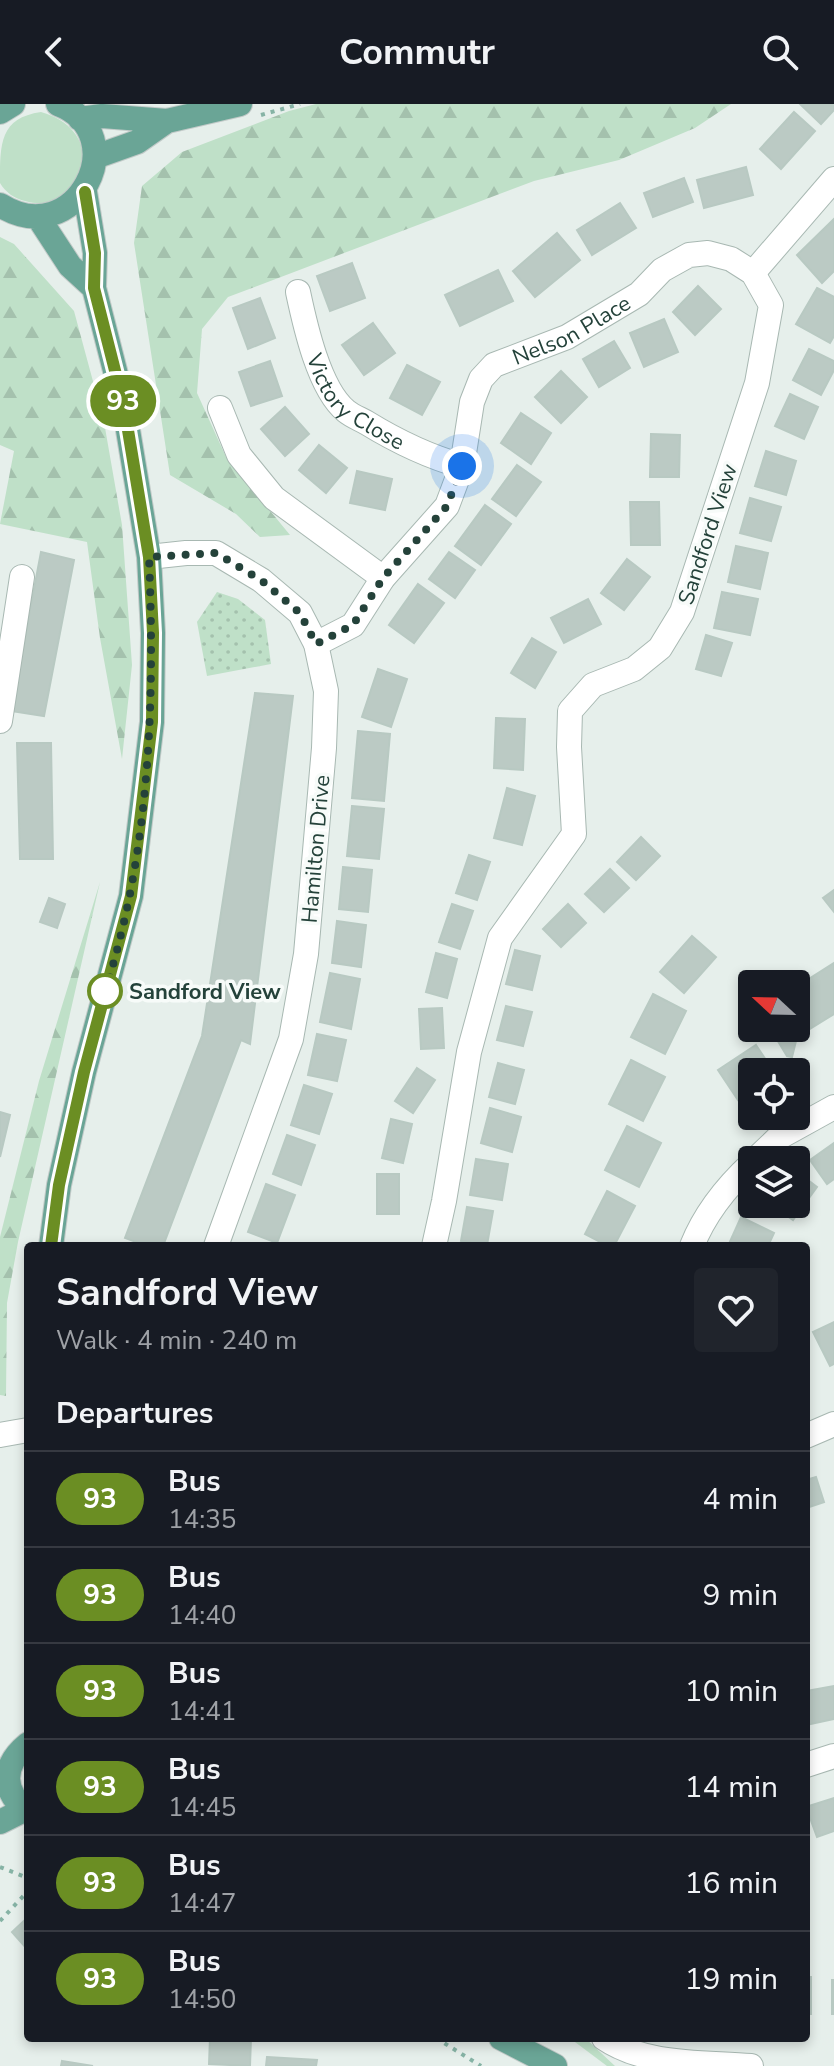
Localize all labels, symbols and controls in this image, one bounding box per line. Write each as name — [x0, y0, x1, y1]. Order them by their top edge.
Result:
text: Commutr — [339, 28, 495, 77]
icon: back — [32, 30, 76, 74]
icon: search — [758, 30, 802, 74]
street label: Nelson Place — [508, 288, 637, 373]
street label: Victory Close — [299, 349, 410, 457]
line badge: 93 — [87, 375, 159, 427]
text: 93 — [106, 382, 140, 420]
your location — [442, 446, 482, 486]
street label: Sandford View — [671, 460, 745, 609]
street label: Hamilton Drive — [295, 774, 337, 925]
north arrow — [738, 970, 810, 1042]
map controls — [738, 970, 810, 1218]
marker: Sandford View — [88, 974, 122, 1008]
place label: Sandford View — [129, 977, 281, 1007]
button: locate — [738, 1058, 810, 1130]
button: layers — [738, 1146, 810, 1218]
text: Sandford View — [56, 1267, 318, 1318]
button: heart — [694, 1268, 778, 1352]
text: Walk · 4 min · 240 m — [56, 1323, 297, 1358]
text: Departures — [56, 1393, 213, 1434]
text: Bus — [168, 1461, 221, 1502]
text: 4 min — [703, 1479, 778, 1520]
text: 93 — [83, 1480, 117, 1518]
text: 14:35 — [168, 1502, 236, 1537]
text: Bus — [168, 1557, 221, 1598]
text: 9 min — [703, 1575, 778, 1616]
text: 93 — [83, 1576, 117, 1614]
text: 14:40 — [168, 1598, 236, 1633]
text: Bus — [168, 1653, 221, 1694]
text: 10 min — [685, 1671, 778, 1712]
text: 93 — [83, 1672, 117, 1710]
text: 14:41 — [168, 1694, 236, 1729]
text: Bus — [168, 1749, 221, 1790]
text: 14 min — [685, 1767, 778, 1808]
text: 93 — [83, 1768, 117, 1806]
text: 14:45 — [168, 1790, 236, 1825]
text: Bus — [168, 1845, 221, 1886]
text: 16 min — [685, 1863, 778, 1904]
text: 93 — [83, 1864, 117, 1902]
text: 14:47 — [168, 1886, 236, 1921]
text: Bus — [168, 1941, 221, 1982]
text: 19 min — [685, 1959, 778, 2000]
text: 93 — [83, 1960, 117, 1998]
text: 14:50 — [168, 1982, 236, 2017]

